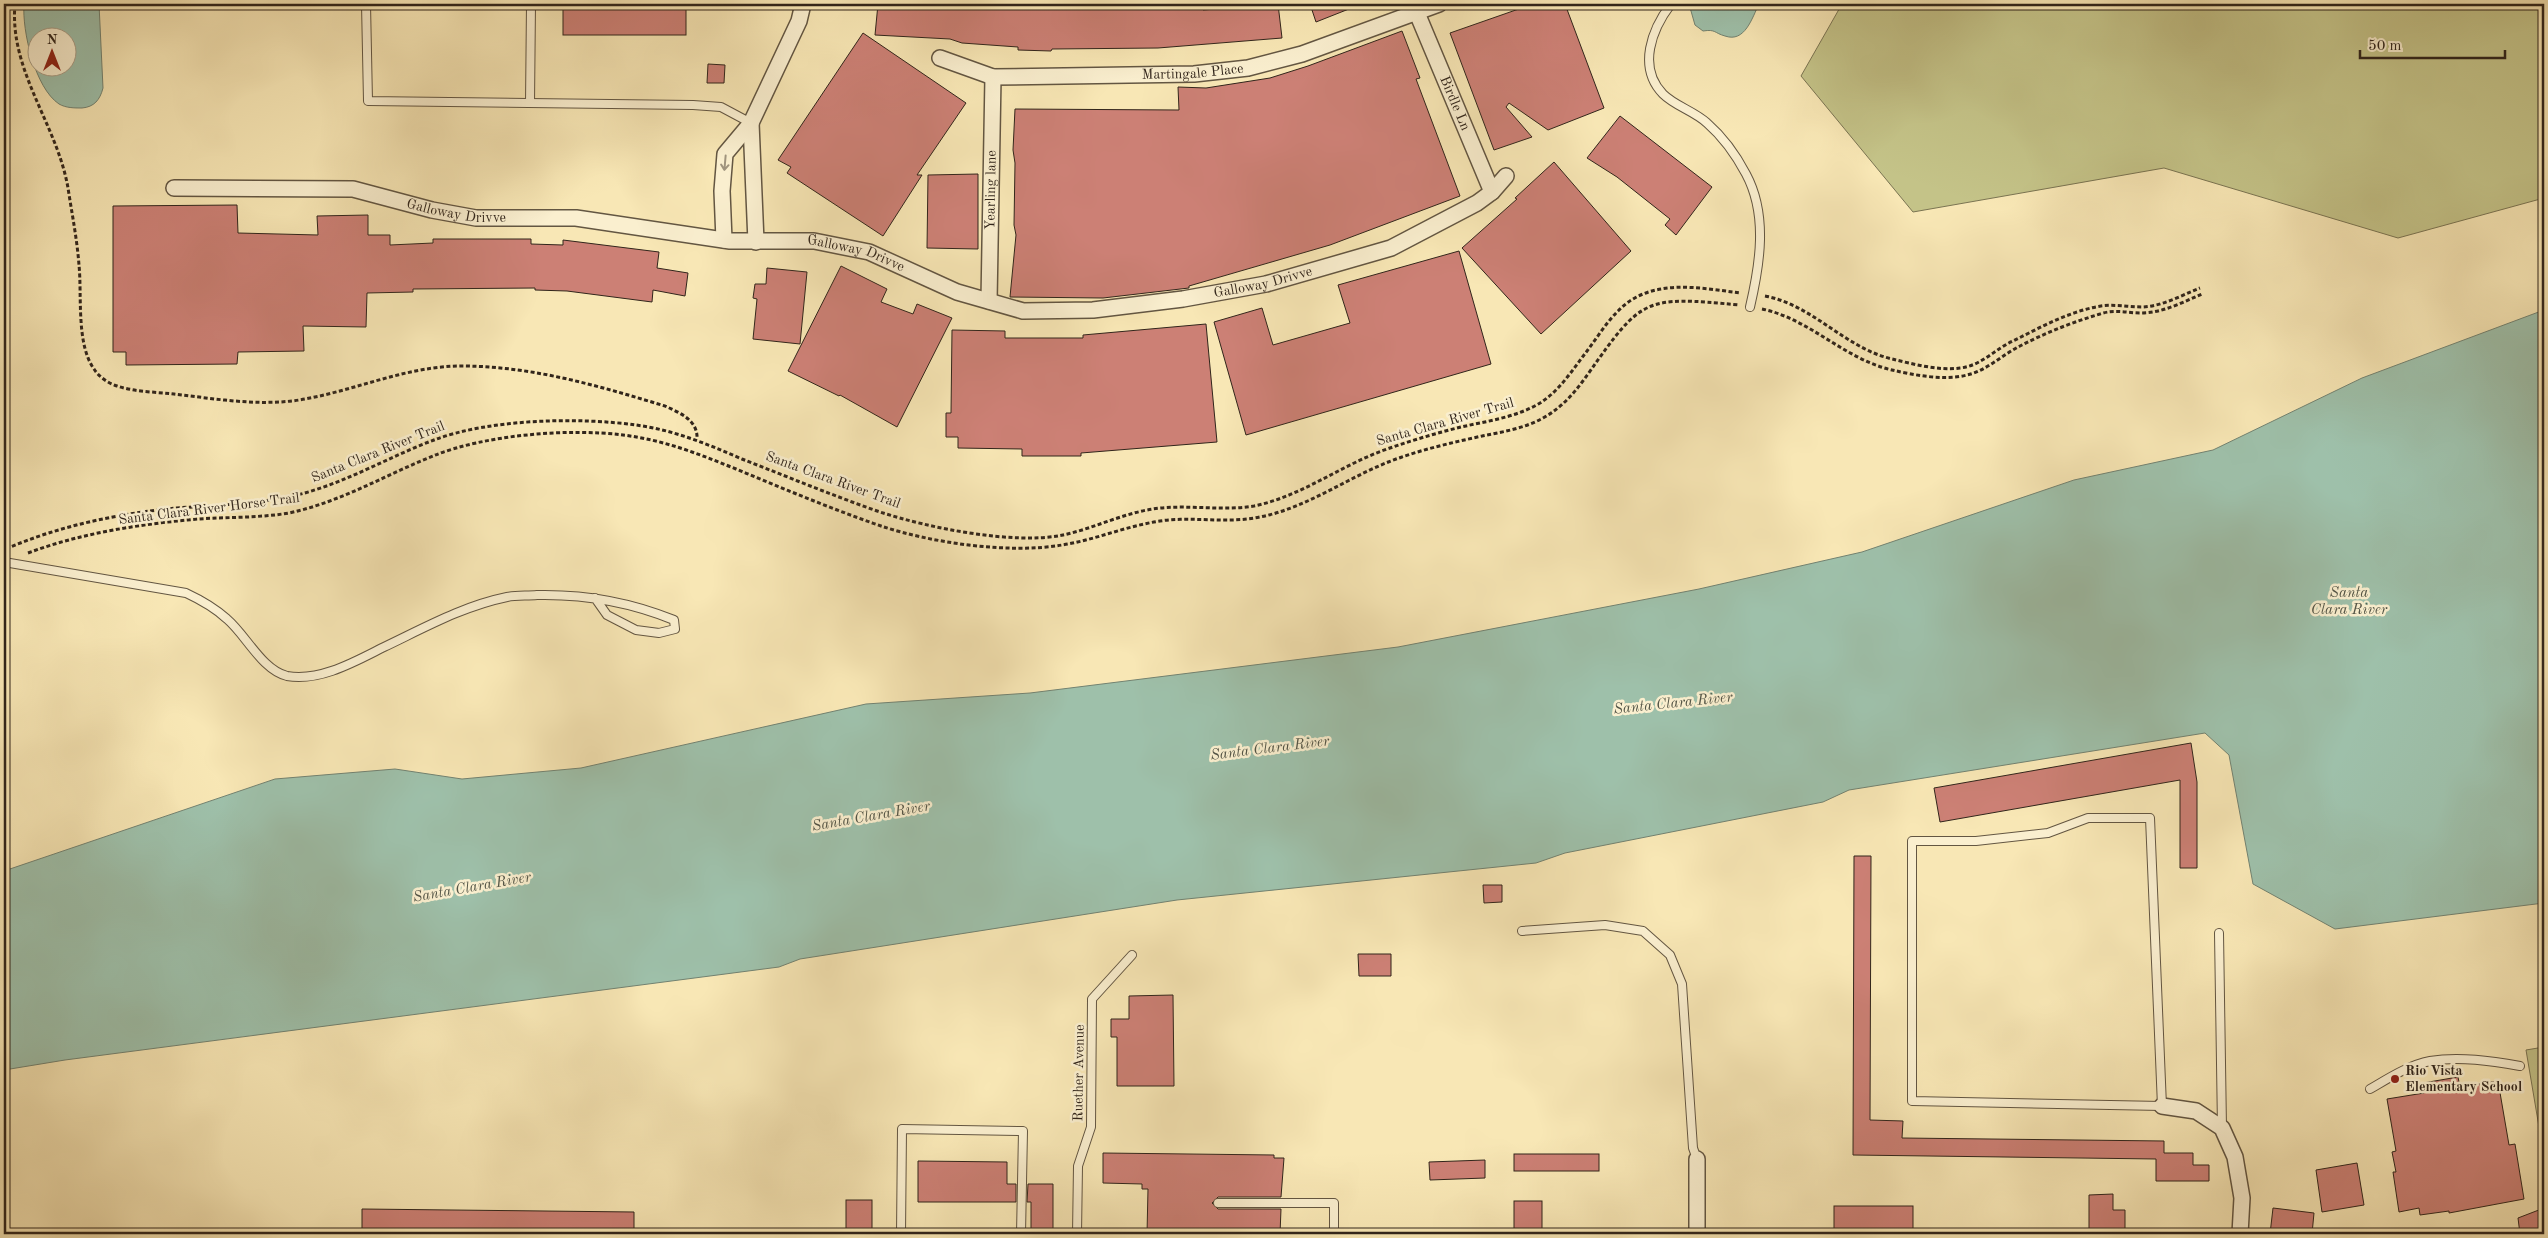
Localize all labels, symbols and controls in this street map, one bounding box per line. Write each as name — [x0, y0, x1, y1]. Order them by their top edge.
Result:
north arrow — [28, 28, 78, 78]
scale bar — [2360, 28, 2506, 60]
text: N — [47, 33, 58, 47]
text: 50 m — [2368, 39, 2402, 54]
street label: Martingale Place — [1142, 62, 1244, 82]
street label: Birdle Ln — [1437, 74, 1473, 133]
street label: Yearling lane — [983, 150, 999, 230]
one-way arrow — [720, 154, 729, 170]
street label: Galloway Drivve — [405, 197, 506, 225]
street label: Galloway Drivve — [807, 234, 907, 274]
street label: Galloway Drivve — [1213, 264, 1314, 300]
street label: Santa Clara River Trail — [1375, 396, 1516, 448]
street label: Santa Clara River Trail — [309, 419, 447, 485]
street label: Santa Clara River Trail — [764, 449, 903, 511]
street label: Santa Clara River Horse Trail — [118, 491, 301, 527]
water label: Santa Clara River — [2311, 586, 2388, 618]
water label: Santa Clara River — [1613, 690, 1734, 718]
water label: Santa Clara River — [1210, 734, 1331, 764]
water label: Santa Clara River — [811, 799, 932, 835]
water label: Santa Clara River — [412, 870, 533, 906]
street label: Ruether Avenue — [1071, 1024, 1087, 1122]
place label: Rio Vista Elementary School — [2405, 1064, 2522, 1094]
marker: Rio Vista Elementary School — [2389, 1073, 2401, 1085]

